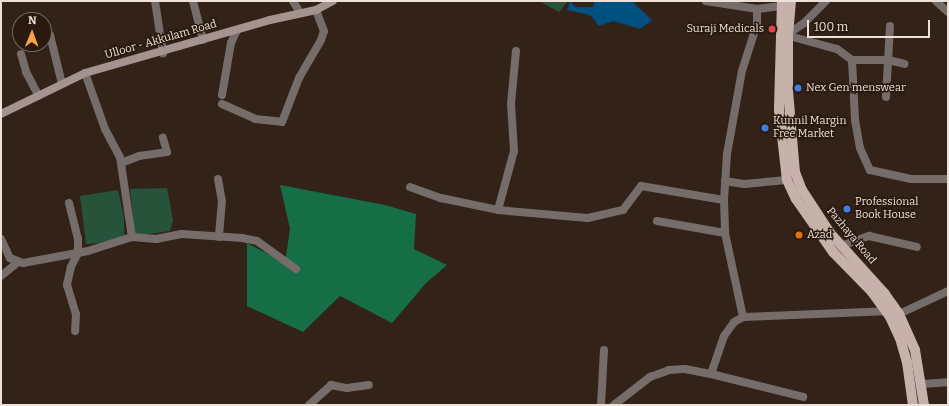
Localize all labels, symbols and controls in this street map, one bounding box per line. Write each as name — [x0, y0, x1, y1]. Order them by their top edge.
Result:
north arrow — [12, 12, 52, 52]
scale bar — [809, 12, 932, 38]
text: N — [28, 14, 37, 27]
street label: Ulloor - Akkulam Road — [104, 18, 218, 62]
text: 100 m — [814, 20, 848, 34]
place label: Suraji Medicals — [686, 22, 764, 36]
marker: Suraji Medicals — [767, 24, 777, 34]
place label: Nex Gen menswear — [806, 81, 906, 95]
marker: Nex Gen menswear — [793, 83, 803, 93]
place label: Kunnil Margin Free Market — [773, 115, 846, 141]
marker: Kunnil Margin Free Market — [760, 123, 770, 133]
place label: Professional Book House — [855, 196, 918, 222]
marker: Professional Book House — [842, 204, 852, 214]
street label: Pazhaya Road — [824, 205, 878, 267]
place label: Azad — [807, 228, 832, 242]
marker: Azad — [794, 230, 804, 240]

